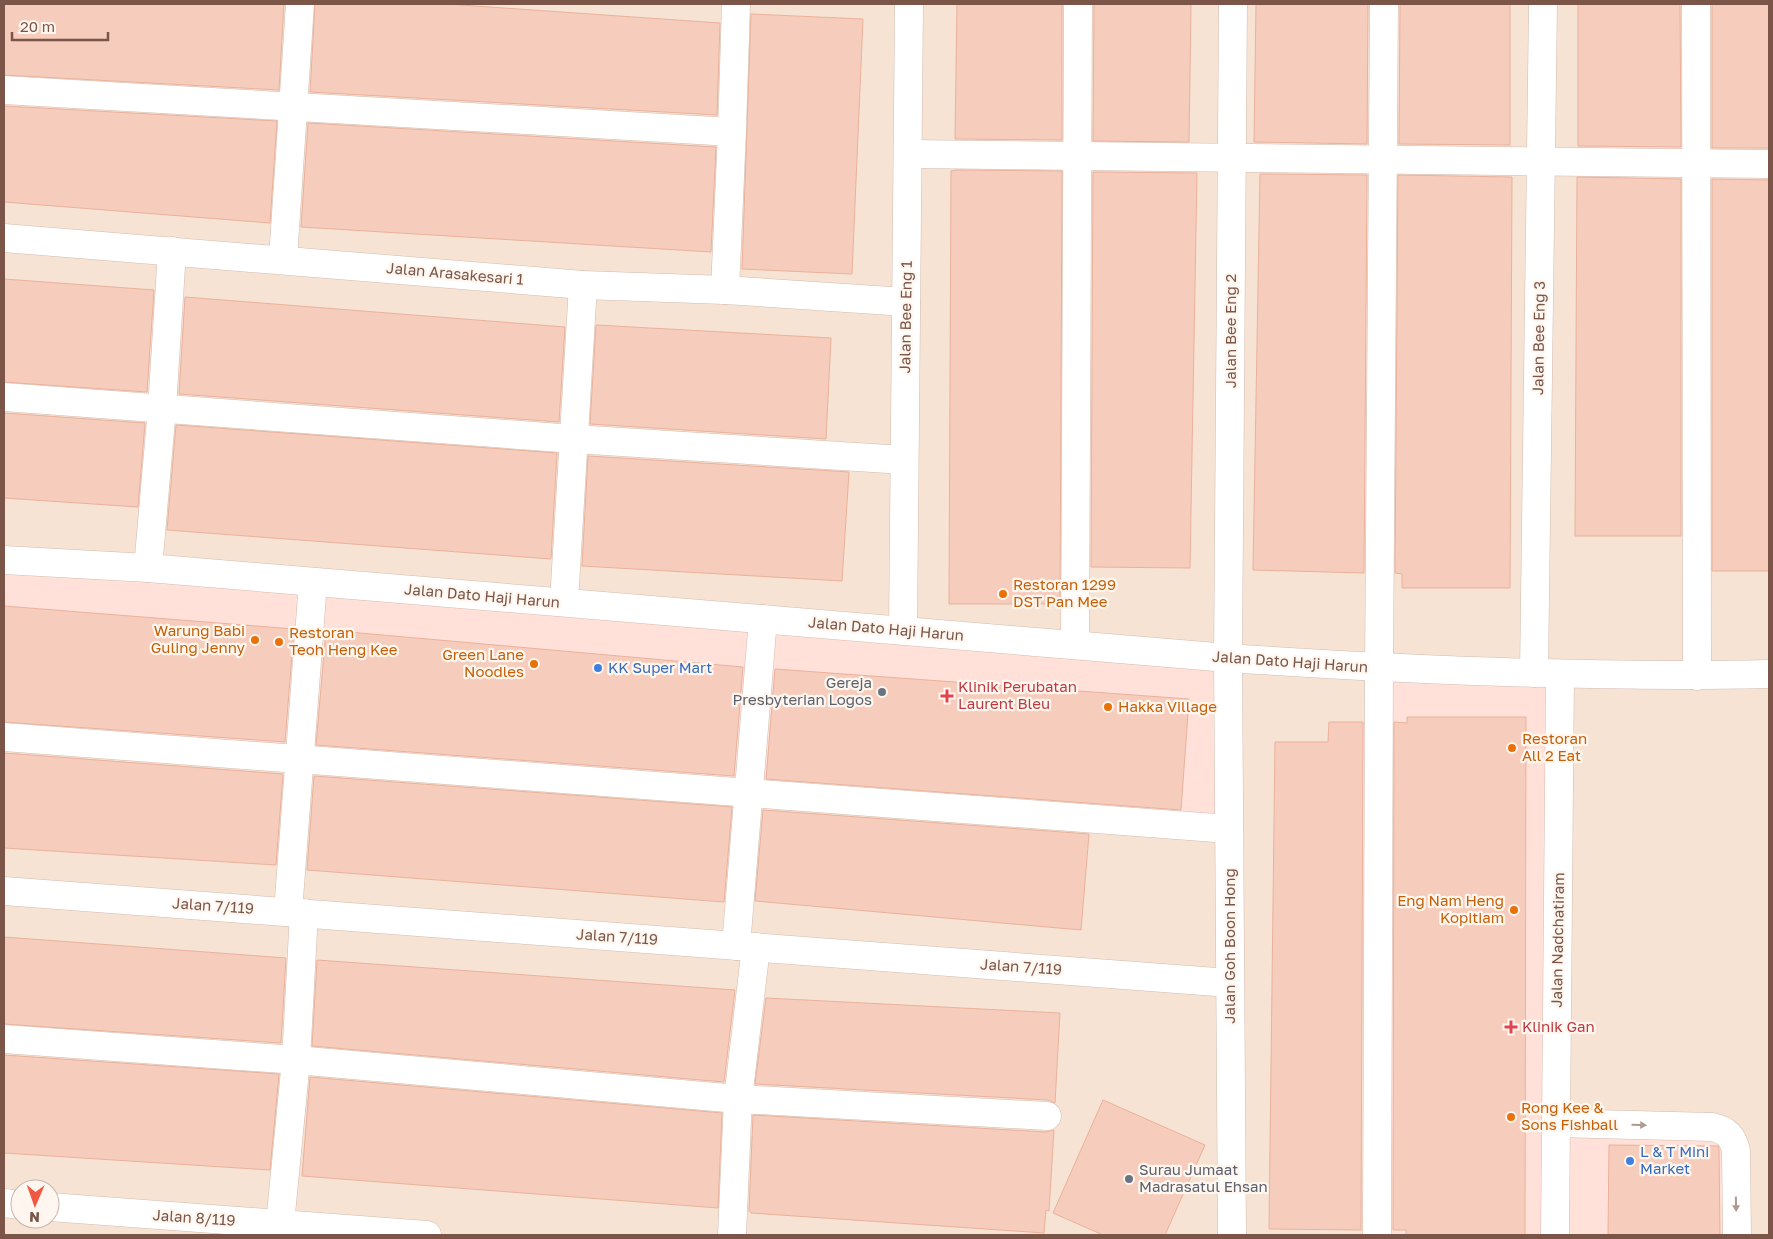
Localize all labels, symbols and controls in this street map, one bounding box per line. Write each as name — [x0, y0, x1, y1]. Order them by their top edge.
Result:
scale bar — [12, 10, 109, 42]
text: 20 m — [20, 17, 55, 35]
street label: Jalan Arasakesari 1 — [386, 258, 525, 288]
street label: Jalan Bee Eng 1 — [895, 260, 915, 374]
street label: Jalan Bee Eng 2 — [1221, 274, 1239, 388]
street label: Jalan Bee Eng 3 — [1528, 281, 1548, 395]
place label: Restoran 1299 DST Pan Mee — [1013, 575, 1116, 610]
street label: Jalan Dato Haji Harun — [403, 579, 561, 611]
marker: Restoran 1299 DST Pan Mee — [997, 588, 1009, 600]
street label: Jalan Dato Haji Harun — [807, 612, 965, 644]
place label: Warung Babi Guling Jenny — [151, 621, 246, 656]
place label: Restoran Teoh Heng Kee — [289, 623, 398, 658]
marker: Warung Babi Guling Jenny — [249, 634, 261, 646]
marker: Restoran Teoh Heng Kee — [273, 636, 285, 648]
place label: Green Lane Noodles — [442, 645, 524, 680]
street label: Jalan Dato Haji Harun — [1211, 647, 1369, 675]
marker: Green Lane Noodles — [528, 658, 540, 670]
place label: KK Super Mart — [608, 658, 712, 676]
marker: KK Super Mart — [592, 662, 604, 674]
place label: Gereja Presbyterian Logos — [732, 673, 872, 708]
place label: Klinik Perubatan Laurent Bleu — [958, 677, 1077, 712]
marker: Gereja Presbyterian Logos — [876, 686, 888, 698]
marker: Klinik Perubatan Laurent Bleu — [940, 689, 954, 703]
place label: Hakka Village — [1118, 697, 1217, 715]
marker: Hakka Village — [1102, 701, 1114, 713]
place label: Restoran All 2 Eat — [1522, 729, 1587, 764]
marker: Restoran All 2 Eat — [1506, 742, 1518, 754]
street label: Jalan Goh Boon Hong — [1220, 868, 1238, 1024]
street label: Jalan Nadchatiram — [1547, 872, 1567, 1008]
place label: Eng Nam Heng Kopitiam — [1397, 891, 1504, 926]
street label: Jalan 7/119 — [172, 893, 255, 917]
marker: Eng Nam Heng Kopitiam — [1508, 904, 1520, 916]
street label: Jalan 7/119 — [576, 924, 659, 948]
street label: Jalan 7/119 — [980, 954, 1063, 978]
place label: Klinik Gan — [1522, 1017, 1595, 1035]
marker: Klinik Gan — [1504, 1020, 1518, 1034]
place label: Rong Kee & Sons Fishball — [1521, 1098, 1618, 1133]
marker: Rong Kee & Sons Fishball — [1505, 1111, 1517, 1123]
one-way arrow — [1632, 1121, 1648, 1129]
place label: L & T Mini Market — [1640, 1142, 1709, 1177]
marker: L & T Mini Market — [1624, 1155, 1636, 1167]
place label: Surau Jumaat Madrasatul Ehsan — [1139, 1160, 1268, 1195]
marker: Surau Jumaat Madrasatul Ehsan — [1123, 1173, 1135, 1185]
north arrow — [10, 1179, 60, 1229]
one-way arrow — [1732, 1196, 1740, 1212]
street label: Jalan 8/119 — [152, 1205, 236, 1229]
text: N — [29, 1209, 40, 1226]

